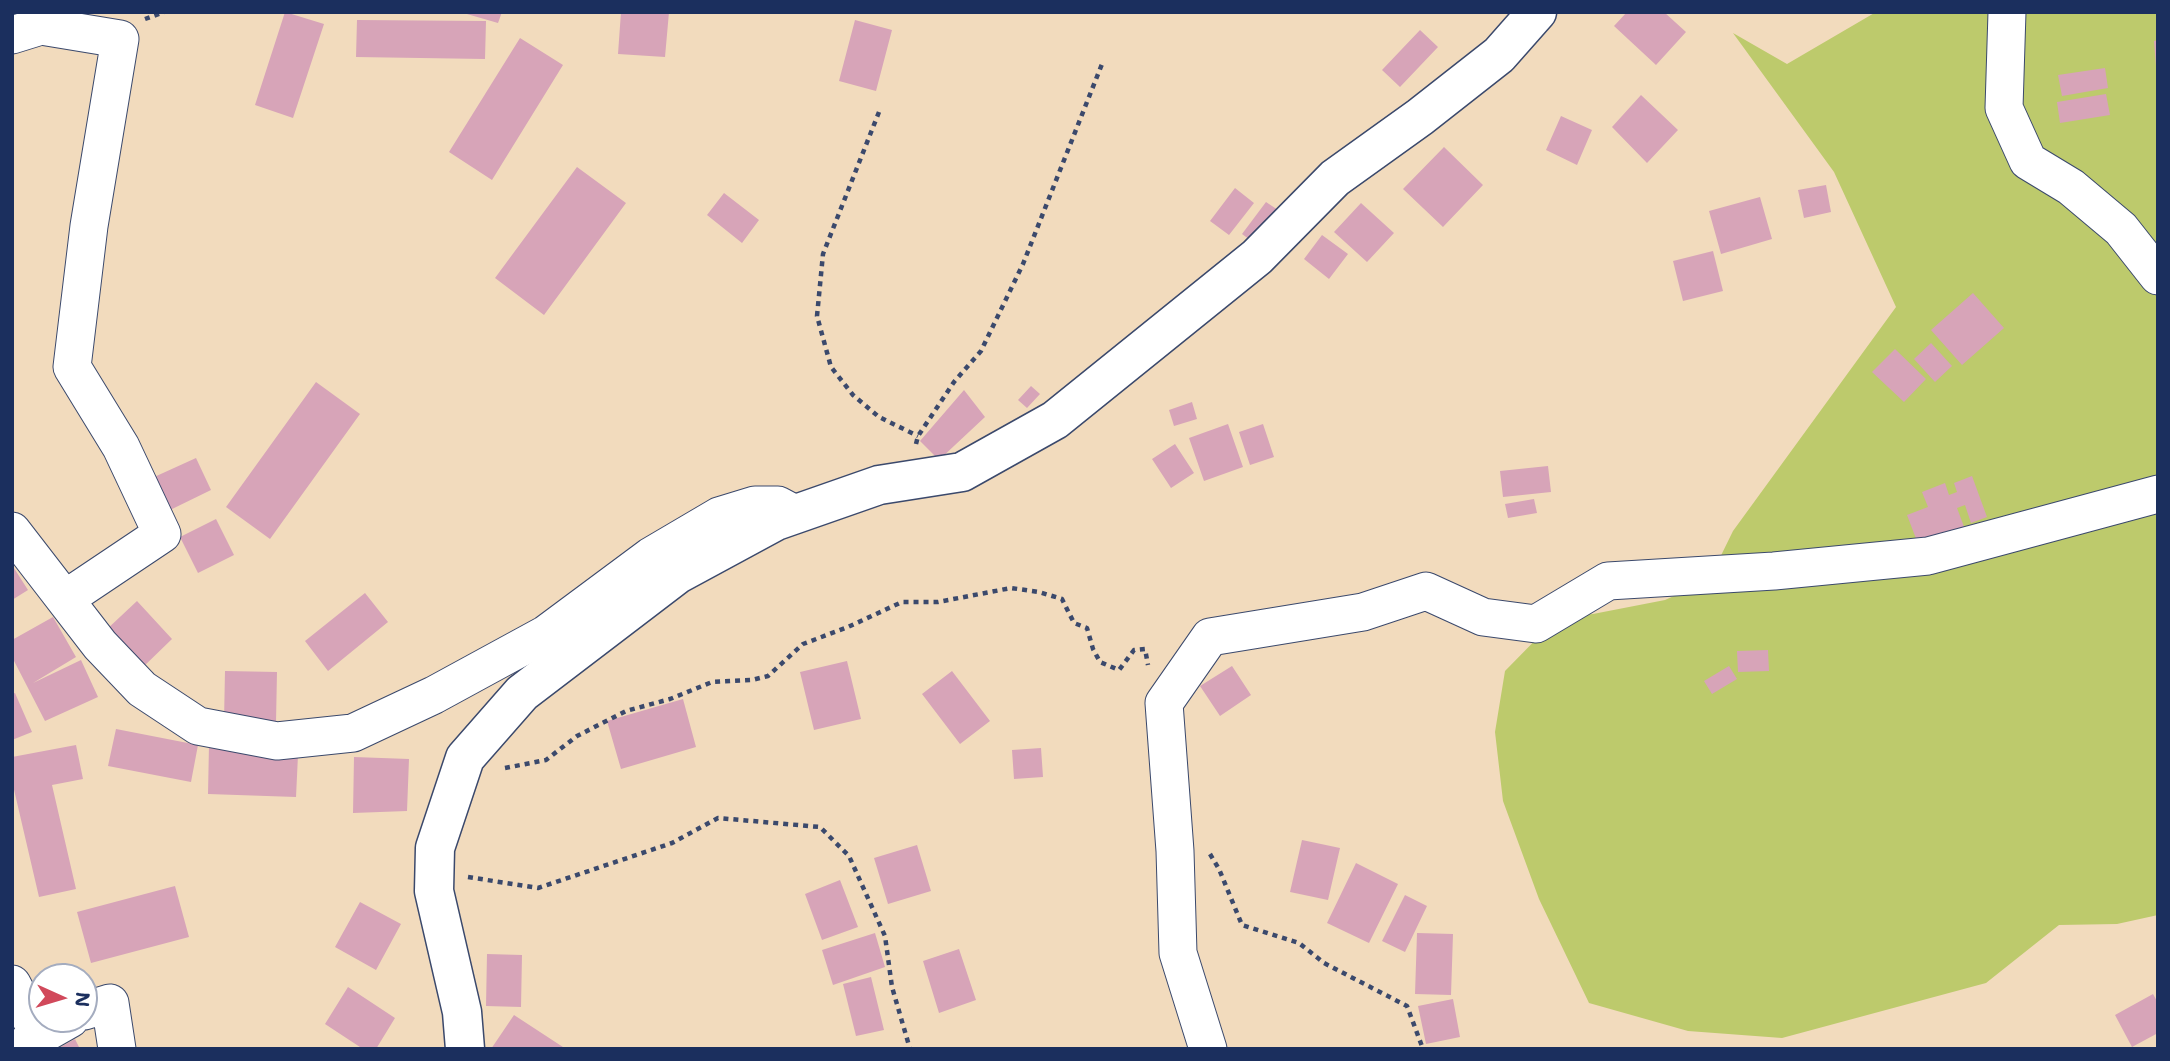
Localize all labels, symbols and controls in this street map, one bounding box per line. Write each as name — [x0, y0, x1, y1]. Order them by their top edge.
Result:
north arrow — [28, 963, 98, 1033]
text: N — [69, 991, 95, 1008]

